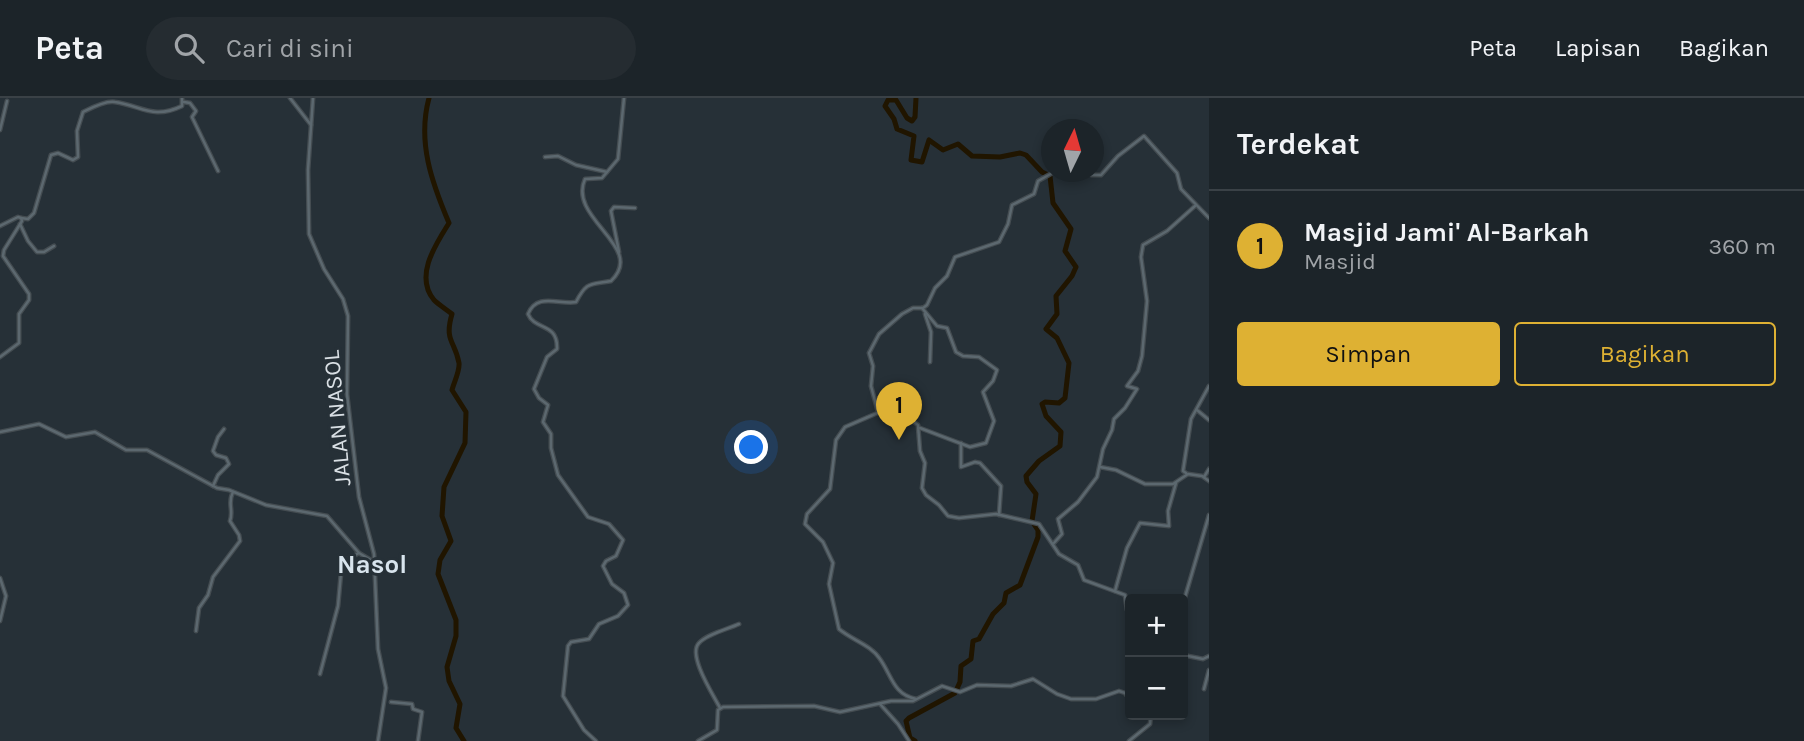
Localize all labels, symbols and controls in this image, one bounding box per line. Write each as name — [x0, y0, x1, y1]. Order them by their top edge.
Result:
search box — [146, 17, 636, 80]
text: Peta — [35, 29, 104, 67]
icon: search — [170, 29, 208, 67]
text: Cari di sini — [226, 33, 354, 64]
text: Peta — [1469, 34, 1517, 62]
text: Lapisan — [1555, 34, 1641, 62]
text: Bagikan — [1679, 34, 1769, 62]
north arrow — [1041, 119, 1104, 182]
text: Terdekat — [1237, 126, 1360, 162]
text: Masjid Jami' Al-Barkah — [1304, 217, 1590, 248]
text: 1 — [1256, 233, 1264, 260]
text: 360 m — [1709, 233, 1776, 260]
text: Masjid — [1304, 248, 1376, 275]
button: Simpan — [1237, 322, 1500, 386]
button: Bagikan — [1514, 322, 1776, 386]
street label: JALAN NASOL — [318, 349, 356, 487]
pin: 1 — [876, 382, 922, 440]
your location — [734, 430, 768, 464]
district label: Nasol — [337, 549, 407, 580]
map controls — [1125, 594, 1188, 720]
button: + — [1125, 594, 1188, 657]
button: − — [1125, 657, 1188, 720]

